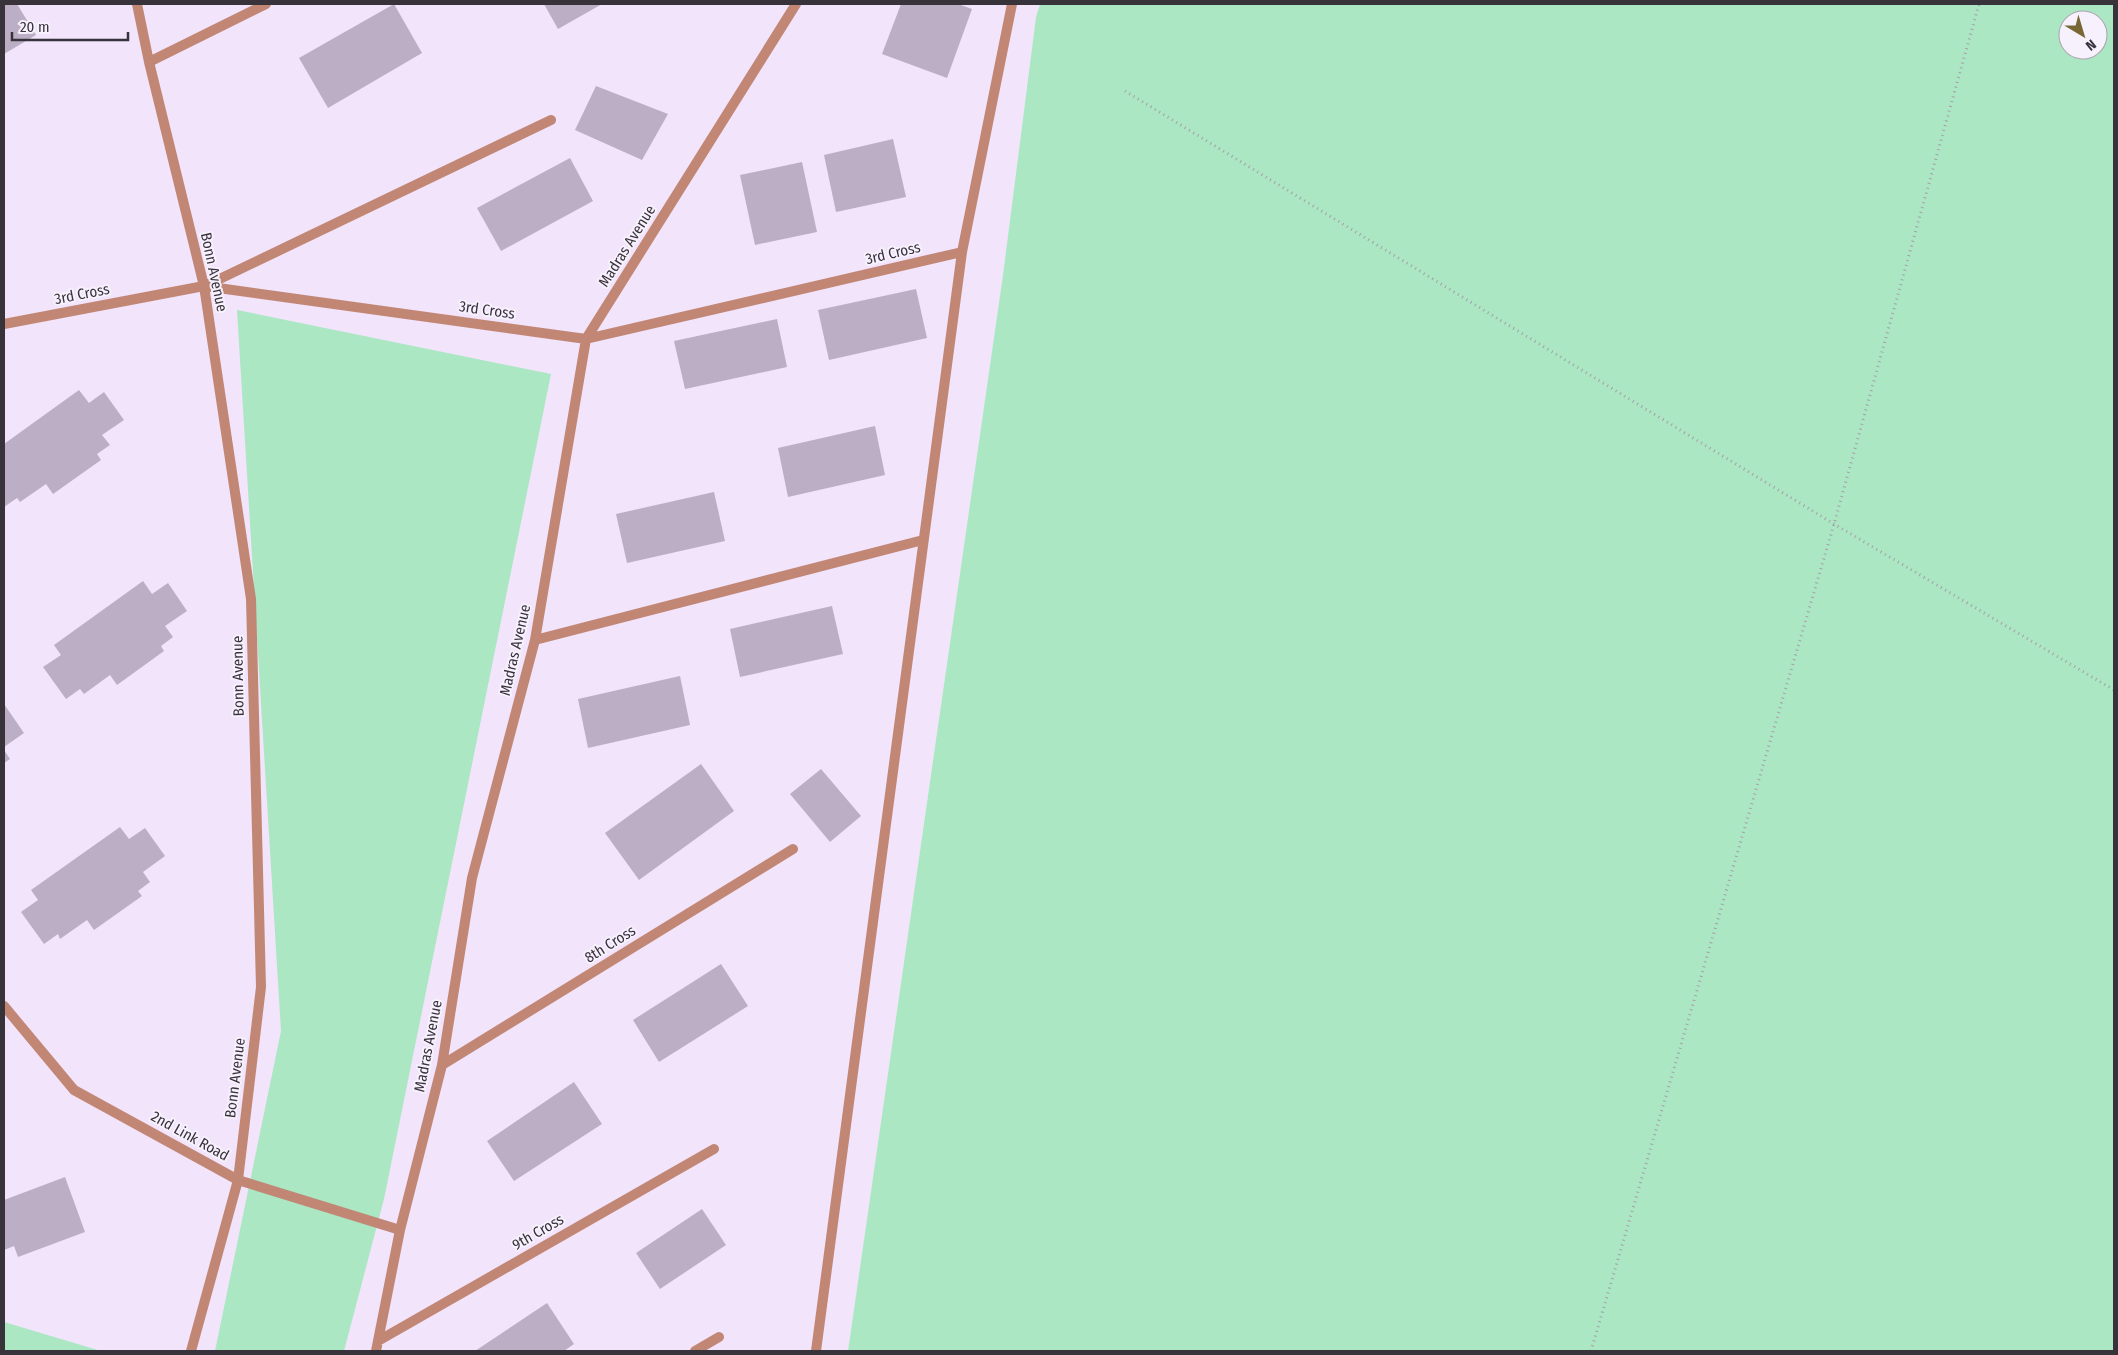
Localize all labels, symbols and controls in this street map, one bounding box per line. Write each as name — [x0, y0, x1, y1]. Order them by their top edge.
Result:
scale bar — [12, 10, 129, 42]
north arrow — [2058, 10, 2108, 60]
text: 20 m — [20, 18, 50, 36]
text: N — [2082, 36, 2099, 54]
street label: Madras Avenue — [595, 202, 659, 290]
street label: Bonn Avenue — [197, 231, 231, 313]
street label: 3rd Cross — [864, 238, 922, 268]
street label: 3rd Cross — [53, 280, 111, 308]
street label: 3rd Cross — [458, 297, 516, 323]
street label: Madras Avenue — [496, 603, 534, 697]
street label: Bonn Avenue — [228, 636, 248, 716]
street label: 8th Cross — [581, 921, 639, 967]
street label: Madras Avenue — [410, 999, 446, 1093]
street label: Bonn Avenue — [221, 1037, 249, 1119]
street label: 2nd Link Road — [148, 1107, 232, 1165]
street label: 9th Cross — [509, 1210, 567, 1254]

